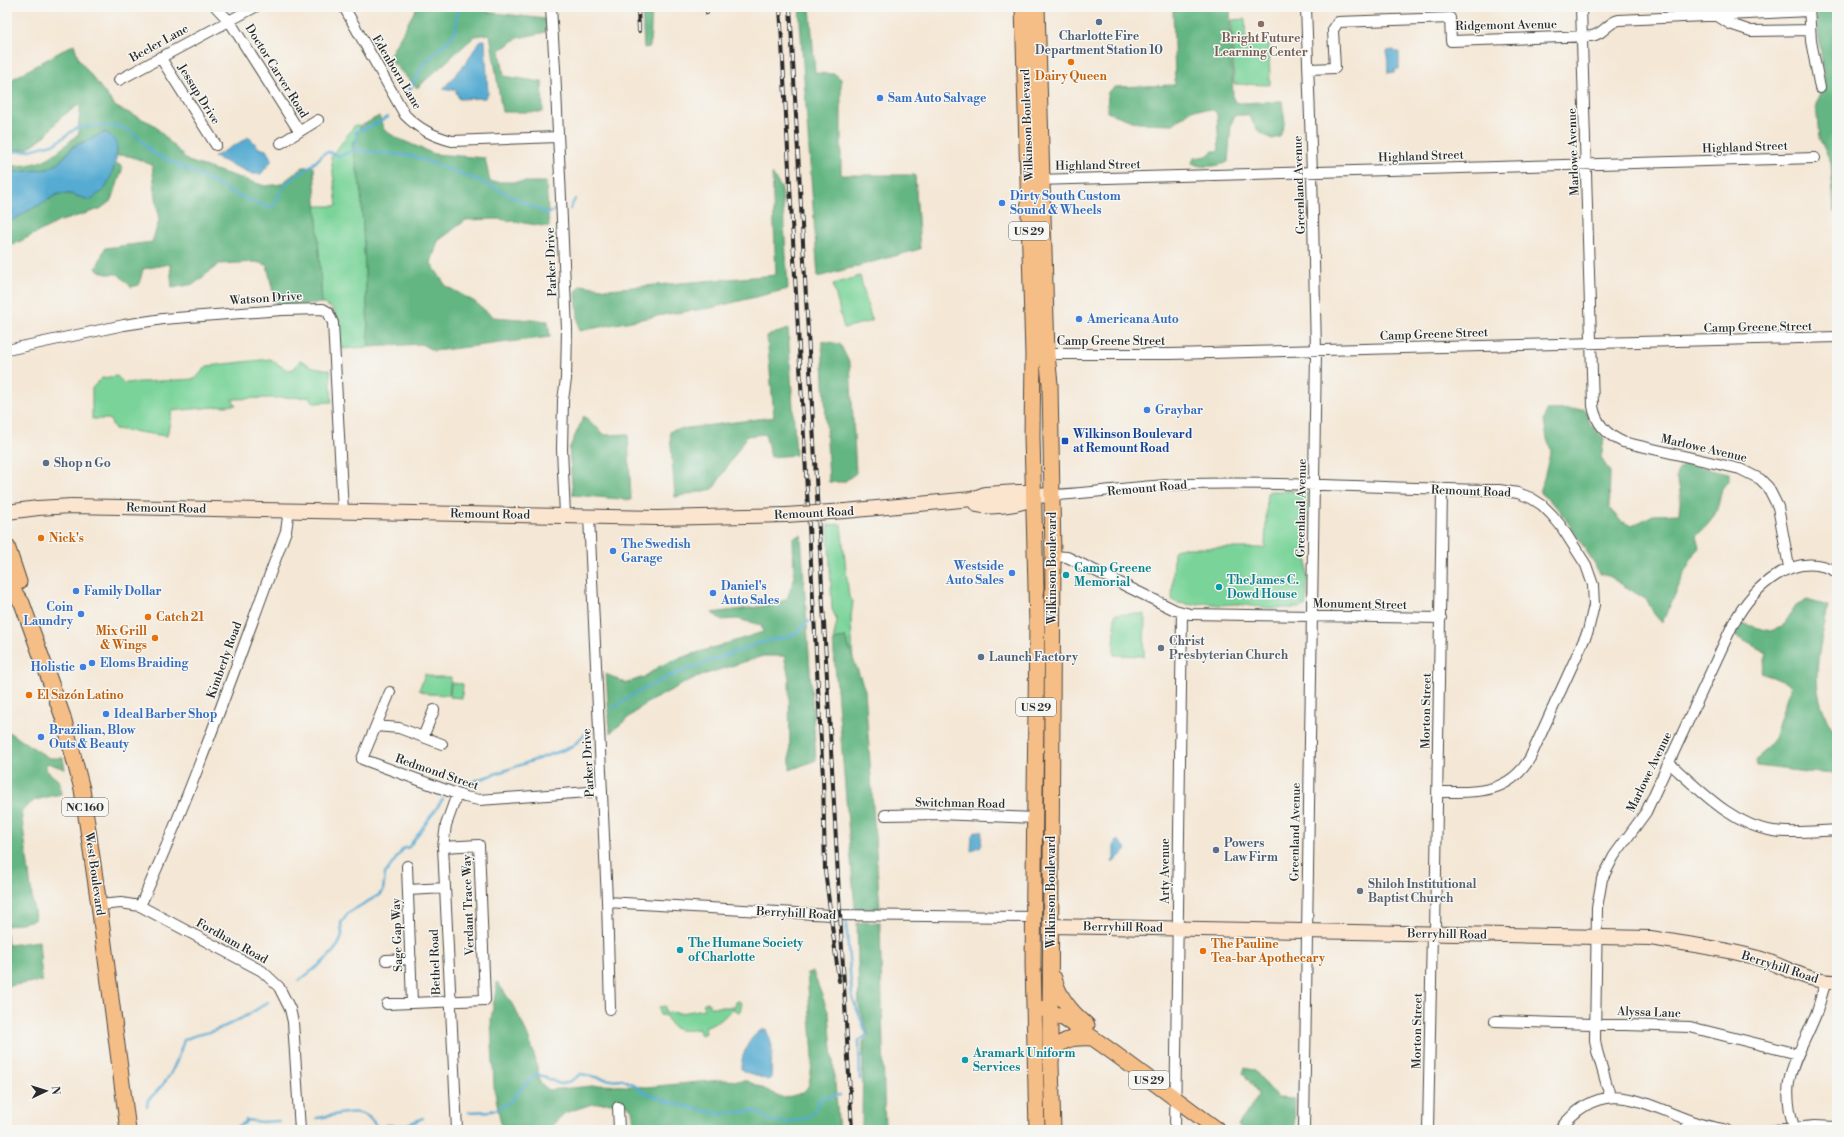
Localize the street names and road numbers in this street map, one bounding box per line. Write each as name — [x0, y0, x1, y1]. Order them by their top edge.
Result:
street label: Ridgemont Avenue — [1455, 17, 1557, 34]
street label: Beeler Lane — [126, 21, 191, 66]
street label: Doctor Carver Road — [242, 22, 312, 121]
street label: Edenborn Lane — [368, 32, 425, 112]
street label: Jessup Drive — [174, 60, 223, 127]
street label: Wilkinson Boulevard — [1018, 68, 1037, 182]
street label: Marlowe Avenue — [1564, 108, 1583, 196]
street label: Greenland Avenue — [1290, 135, 1309, 235]
street label: Highland Street — [1702, 138, 1789, 156]
street label: Highland Street — [1378, 147, 1465, 165]
street label: Highland Street — [1055, 157, 1142, 174]
road number: US 29 — [1009, 222, 1049, 240]
street label: Parker Drive — [543, 227, 560, 297]
street label: Watson Drive — [228, 288, 303, 309]
street label: Camp Greene Street — [1704, 319, 1813, 336]
street label: Camp Greene Street — [1380, 325, 1489, 344]
street label: Camp Greene Street — [1057, 334, 1166, 349]
street label: Marlowe Avenue — [1659, 431, 1748, 466]
street label: Greenland Avenue — [1293, 458, 1310, 558]
street label: Remount Road — [1107, 478, 1188, 499]
street label: Remount Road — [1431, 483, 1511, 500]
street label: Remount Road — [126, 500, 206, 517]
street label: Remount Road — [774, 504, 855, 523]
street label: Remount Road — [450, 506, 530, 523]
street label: Wilkinson Boulevard — [1045, 512, 1060, 625]
street label: Monument Street — [1313, 596, 1408, 613]
street label: Kimberly Road — [204, 619, 245, 701]
street label: Morton Street — [1418, 672, 1435, 749]
road number: US 29 — [1016, 698, 1056, 716]
street label: Parker Drive — [579, 728, 598, 798]
street label: Marlowe Avenue — [1623, 729, 1675, 815]
street label: Redmond Street — [393, 751, 481, 794]
street label: Greenland Avenue — [1287, 782, 1304, 882]
street label: Switchman Road — [915, 795, 1005, 812]
road number: NC 160 — [62, 798, 108, 816]
street label: West Boulevard — [81, 831, 108, 917]
street label: Wilkinson Boulevard — [1044, 836, 1059, 949]
street label: Arty Avenue — [1158, 838, 1173, 905]
street label: Verdant Trace Way — [459, 854, 478, 957]
street label: Sage Gap Way — [389, 898, 406, 972]
street label: Berryhill Road — [755, 904, 836, 923]
street label: Fordham Road — [193, 916, 270, 967]
street label: Berryhill Road — [1082, 919, 1163, 936]
street label: Berryhill Road — [1406, 926, 1487, 943]
street label: Bethel Road — [427, 929, 444, 996]
street label: Berryhill Road — [1739, 948, 1820, 987]
street label: Morton Street — [1409, 992, 1426, 1069]
street label: Alyssa Lane — [1616, 1004, 1681, 1021]
road number: US 29 — [1129, 1071, 1169, 1089]

